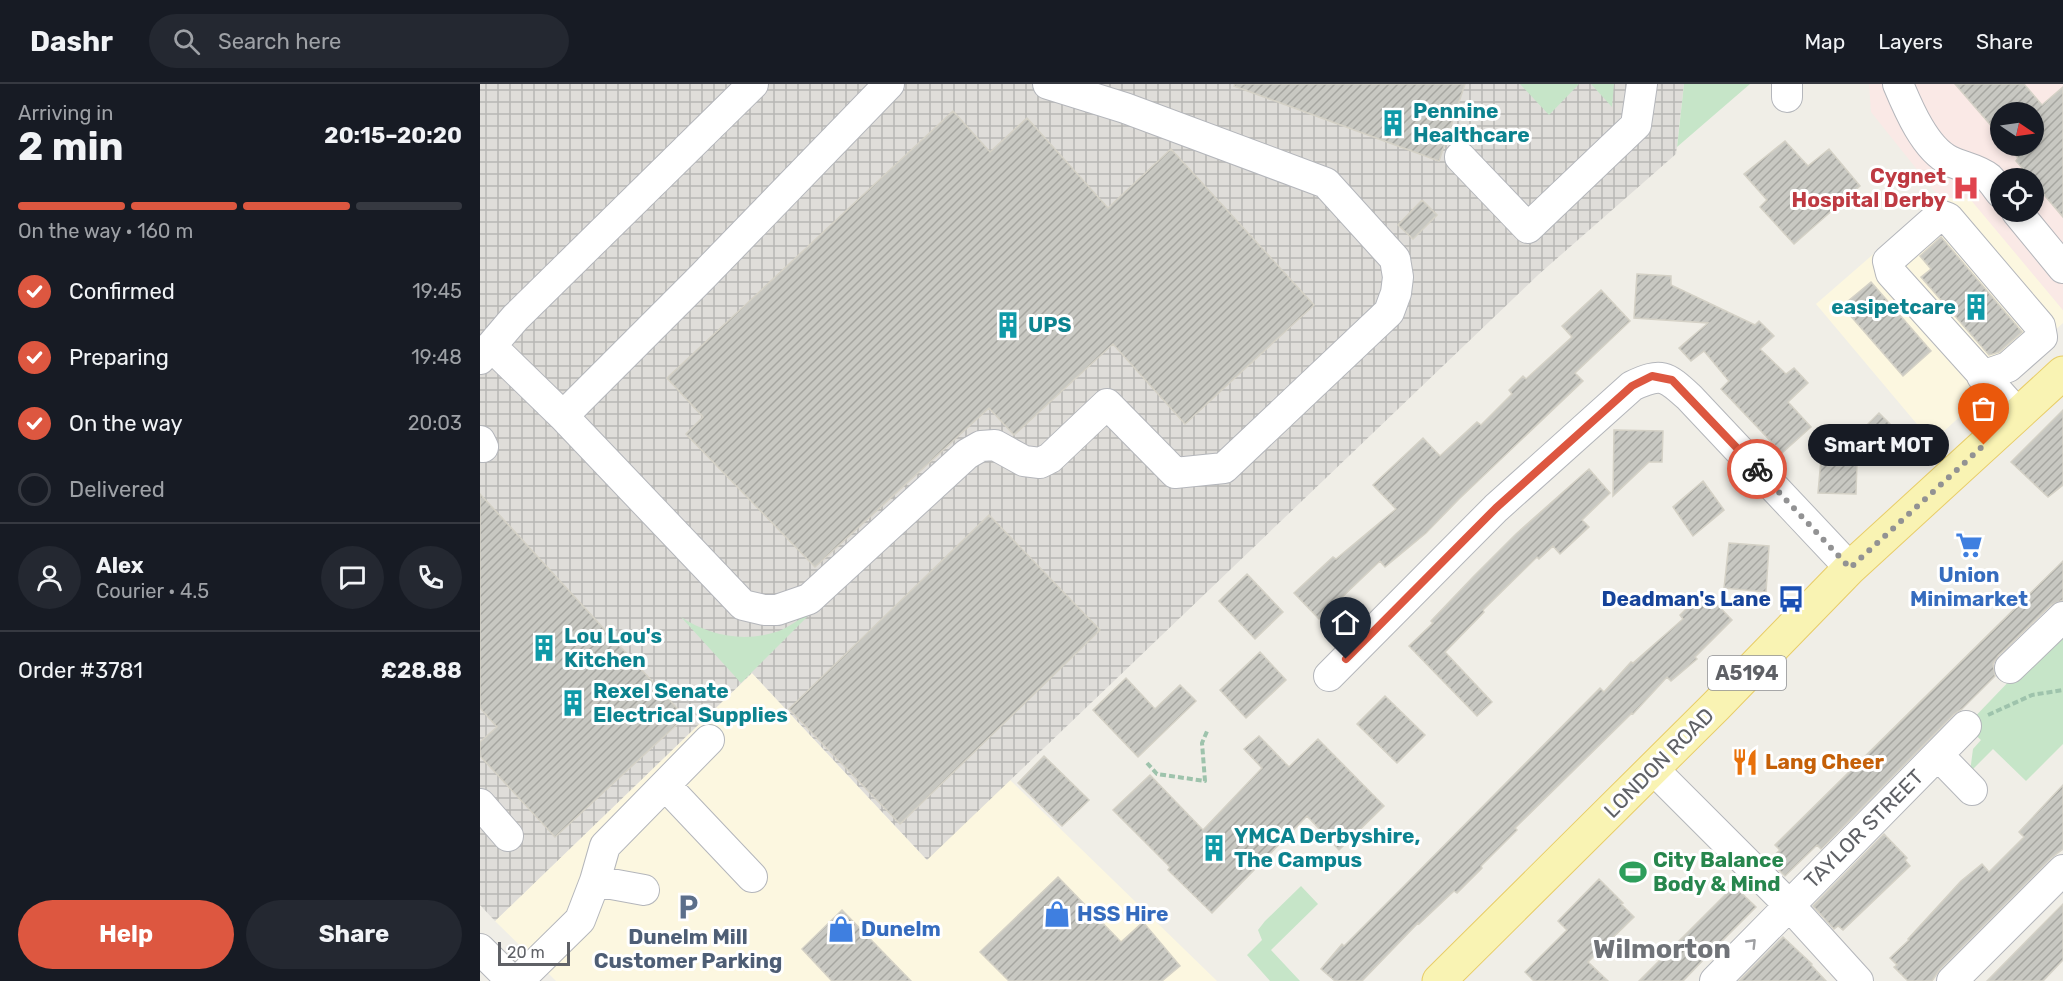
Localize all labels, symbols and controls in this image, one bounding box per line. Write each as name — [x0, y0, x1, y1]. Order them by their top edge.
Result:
search box — [149, 14, 569, 68]
text: Dashr — [30, 25, 113, 58]
icon: search — [170, 25, 203, 58]
text: Search here — [218, 28, 341, 55]
text: Map — [1804, 29, 1845, 54]
text: Layers — [1878, 29, 1943, 54]
text: Share — [1976, 29, 2033, 54]
place label: Pennine Healthcare — [1413, 98, 1530, 147]
text: Arriving in — [18, 101, 113, 125]
north arrow — [1990, 102, 2044, 156]
map controls — [1990, 102, 2044, 222]
building icon: Pennine Healthcare — [1378, 108, 1408, 138]
text: 20:15–20:20 — [324, 122, 462, 149]
text: 2 min — [18, 124, 124, 170]
place label: Cygnet Hospital Derby — [1792, 163, 1946, 212]
button: locate — [1990, 168, 2044, 222]
hospital icon: Cygnet Hospital Derby — [1951, 173, 1981, 203]
text: On the way · 160 m — [18, 219, 193, 243]
icon: check — [18, 275, 51, 308]
text: Confirmed — [69, 278, 175, 305]
text: 19:45 — [412, 279, 462, 303]
building icon: easipetcare — [1961, 292, 1991, 322]
place label: easipetcare — [1831, 294, 1956, 319]
building icon: UPS — [993, 310, 1023, 340]
place label: UPS — [1028, 312, 1071, 337]
icon: check — [18, 341, 51, 374]
text: Preparing — [69, 344, 169, 371]
text: 19:48 — [411, 345, 462, 369]
pin — [1958, 383, 2009, 445]
icon: bag — [1967, 392, 2000, 425]
icon: check — [18, 407, 51, 440]
text: On the way — [69, 410, 183, 437]
text: 20:03 — [408, 411, 462, 435]
callout: Smart MOT — [1807, 424, 1948, 466]
text: Smart MOT — [1824, 433, 1933, 457]
courier — [1727, 439, 1787, 499]
icon: bike — [1741, 453, 1774, 486]
text: Delivered — [69, 476, 165, 503]
supermarket icon: Union Minimarket — [1954, 530, 1984, 560]
button: person — [18, 546, 81, 609]
button: chat — [321, 546, 384, 609]
button: phone — [399, 546, 462, 609]
text: Alex — [96, 552, 144, 579]
place label: Union Minimarket — [1910, 562, 2028, 611]
text: Courier · 4.5 — [96, 579, 209, 603]
bus stop icon: Deadman's Lane — [1776, 584, 1806, 614]
place label: Deadman's Lane — [1601, 586, 1771, 611]
pin — [1320, 597, 1371, 659]
icon: home — [1329, 606, 1362, 639]
place label: Lou Lou's Kitchen — [564, 623, 662, 672]
building icon: Lou Lou's Kitchen — [529, 633, 559, 663]
road number: A5194 — [1708, 656, 1786, 690]
text: Order #3781 — [18, 657, 143, 684]
text: £28.88 — [381, 657, 462, 684]
place label: Rexel Senate Electrical Supplies — [593, 678, 788, 727]
building icon: Rexel Senate Electrical Supplies — [558, 688, 588, 718]
street label: LONDON ROAD — [1599, 703, 1719, 823]
restaurant icon: Lang Cheer — [1730, 747, 1760, 777]
place label: Lang Cheer — [1765, 749, 1885, 774]
street label: TAYLOR STREET — [1799, 764, 1928, 893]
place label: YMCA Derbyshire, The Campus — [1234, 823, 1420, 872]
building icon: YMCA Derbyshire, The Campus — [1199, 833, 1229, 863]
place label: City Balance Body & Mind — [1653, 847, 1784, 896]
sports icon: City Balance Body & Mind — [1618, 857, 1648, 887]
parking icon: Dunelm Mill Customer Parking — [673, 892, 703, 922]
shop icon: HSS Hire — [1042, 899, 1072, 929]
button: Help — [18, 900, 234, 969]
button: Share — [246, 900, 462, 969]
place label: HSS Hire — [1077, 901, 1169, 926]
shop icon: Dunelm — [826, 914, 856, 944]
place label: Dunelm — [861, 916, 941, 941]
place label: Dunelm Mill Customer Parking — [594, 924, 782, 973]
district label: Wilmorton — [1593, 933, 1731, 965]
scale bar — [498, 939, 570, 966]
one-way arrow — [1744, 939, 1755, 950]
text: 20 m — [507, 943, 545, 962]

